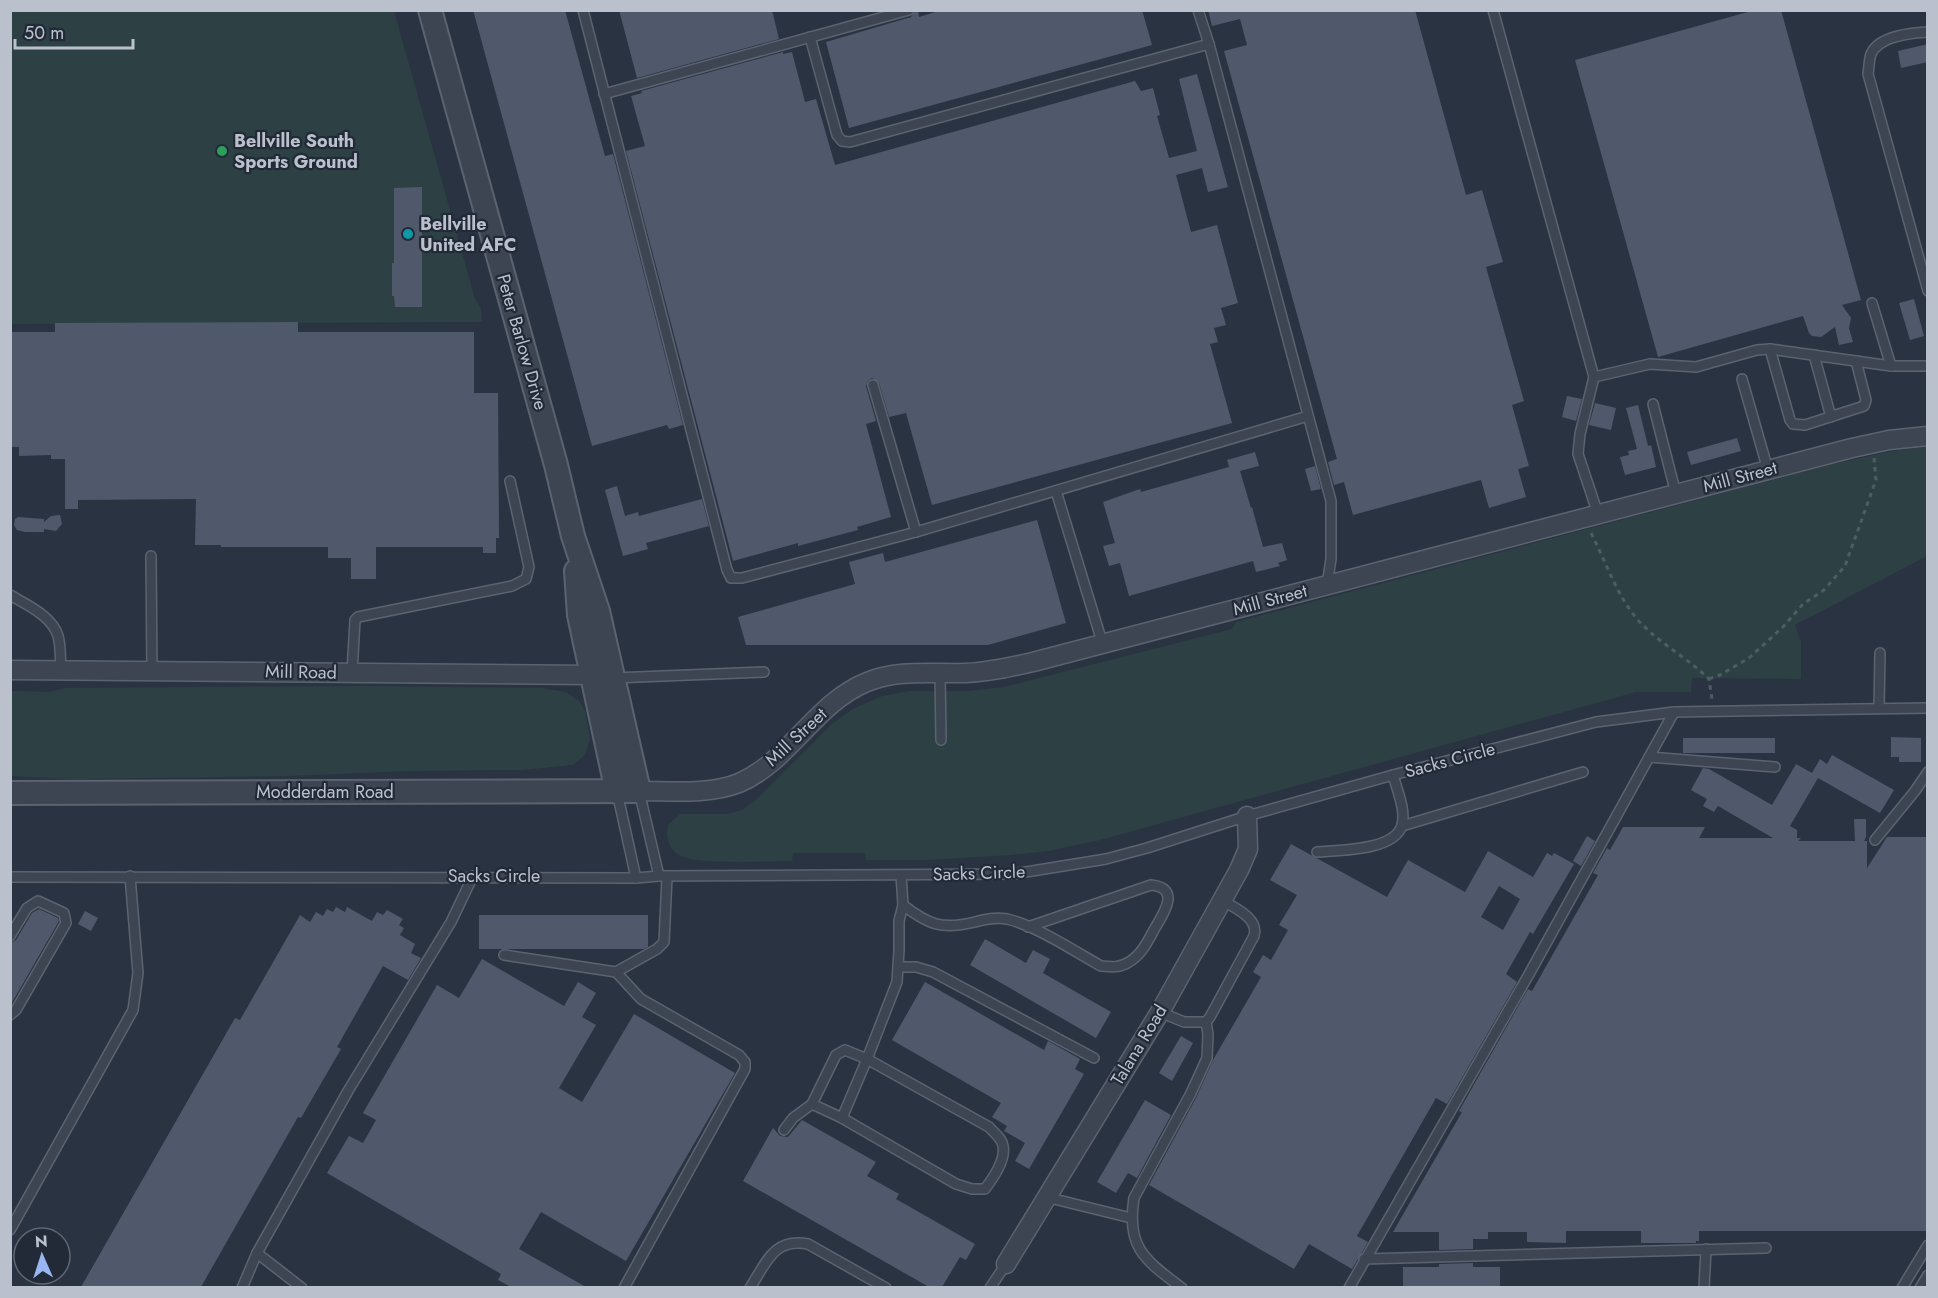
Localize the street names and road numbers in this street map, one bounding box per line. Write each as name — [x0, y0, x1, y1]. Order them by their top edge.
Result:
street label: Peter Barlow Drive — [490, 271, 554, 413]
street label: Mill Street — [1700, 454, 1781, 499]
street label: Mill Street — [1230, 577, 1311, 622]
street label: Mill Road — [265, 658, 337, 686]
street label: Mill Street — [759, 701, 833, 772]
street label: Sacks Circle — [1402, 735, 1498, 785]
street label: Modderdam Road — [256, 779, 394, 805]
street label: Sacks Circle — [932, 858, 1026, 888]
street label: Sacks Circle — [448, 863, 540, 889]
street label: Talana Road — [1105, 1000, 1173, 1090]

